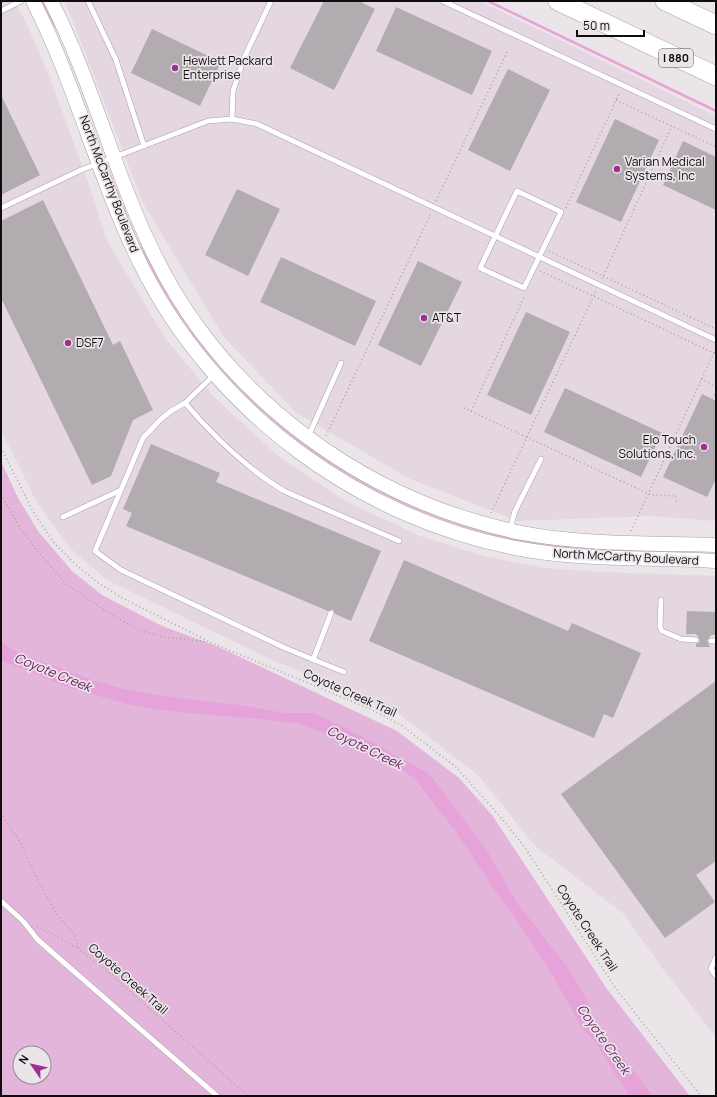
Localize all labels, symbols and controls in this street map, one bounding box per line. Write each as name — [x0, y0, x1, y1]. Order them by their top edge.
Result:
scale bar — [577, 12, 644, 38]
text: 50 m — [583, 17, 610, 34]
road number: I 880 — [659, 49, 693, 67]
place label: Hewlett Packard Enterprise — [183, 52, 273, 83]
marker: Hewlett Packard Enterprise — [170, 63, 180, 73]
street label: North McCarthy Boulevard — [75, 113, 144, 255]
place label: Varian Medical Systems, Inc — [625, 153, 705, 184]
marker: Varian Medical Systems, Inc — [612, 164, 622, 174]
place label: AT&T — [432, 309, 462, 326]
marker: AT&T — [419, 313, 429, 323]
place label: DSF7 — [76, 334, 104, 351]
marker: DSF7 — [63, 338, 73, 348]
place label: Elo Touch Solutions, Inc. — [619, 431, 696, 462]
marker: Elo Touch Solutions, Inc. — [699, 442, 709, 452]
street label: North McCarthy Boulevard — [553, 544, 699, 569]
water label: Coyote Creek — [12, 648, 97, 697]
street label: Coyote Creek Trail — [301, 664, 400, 721]
water label: Coyote Creek — [324, 721, 408, 774]
street label: Coyote Creek Trail — [553, 881, 622, 975]
street label: Coyote Creek Trail — [85, 939, 172, 1018]
water label: Coyote Creek — [573, 1000, 636, 1080]
north arrow — [12, 1045, 52, 1085]
text: N — [15, 1052, 32, 1067]

